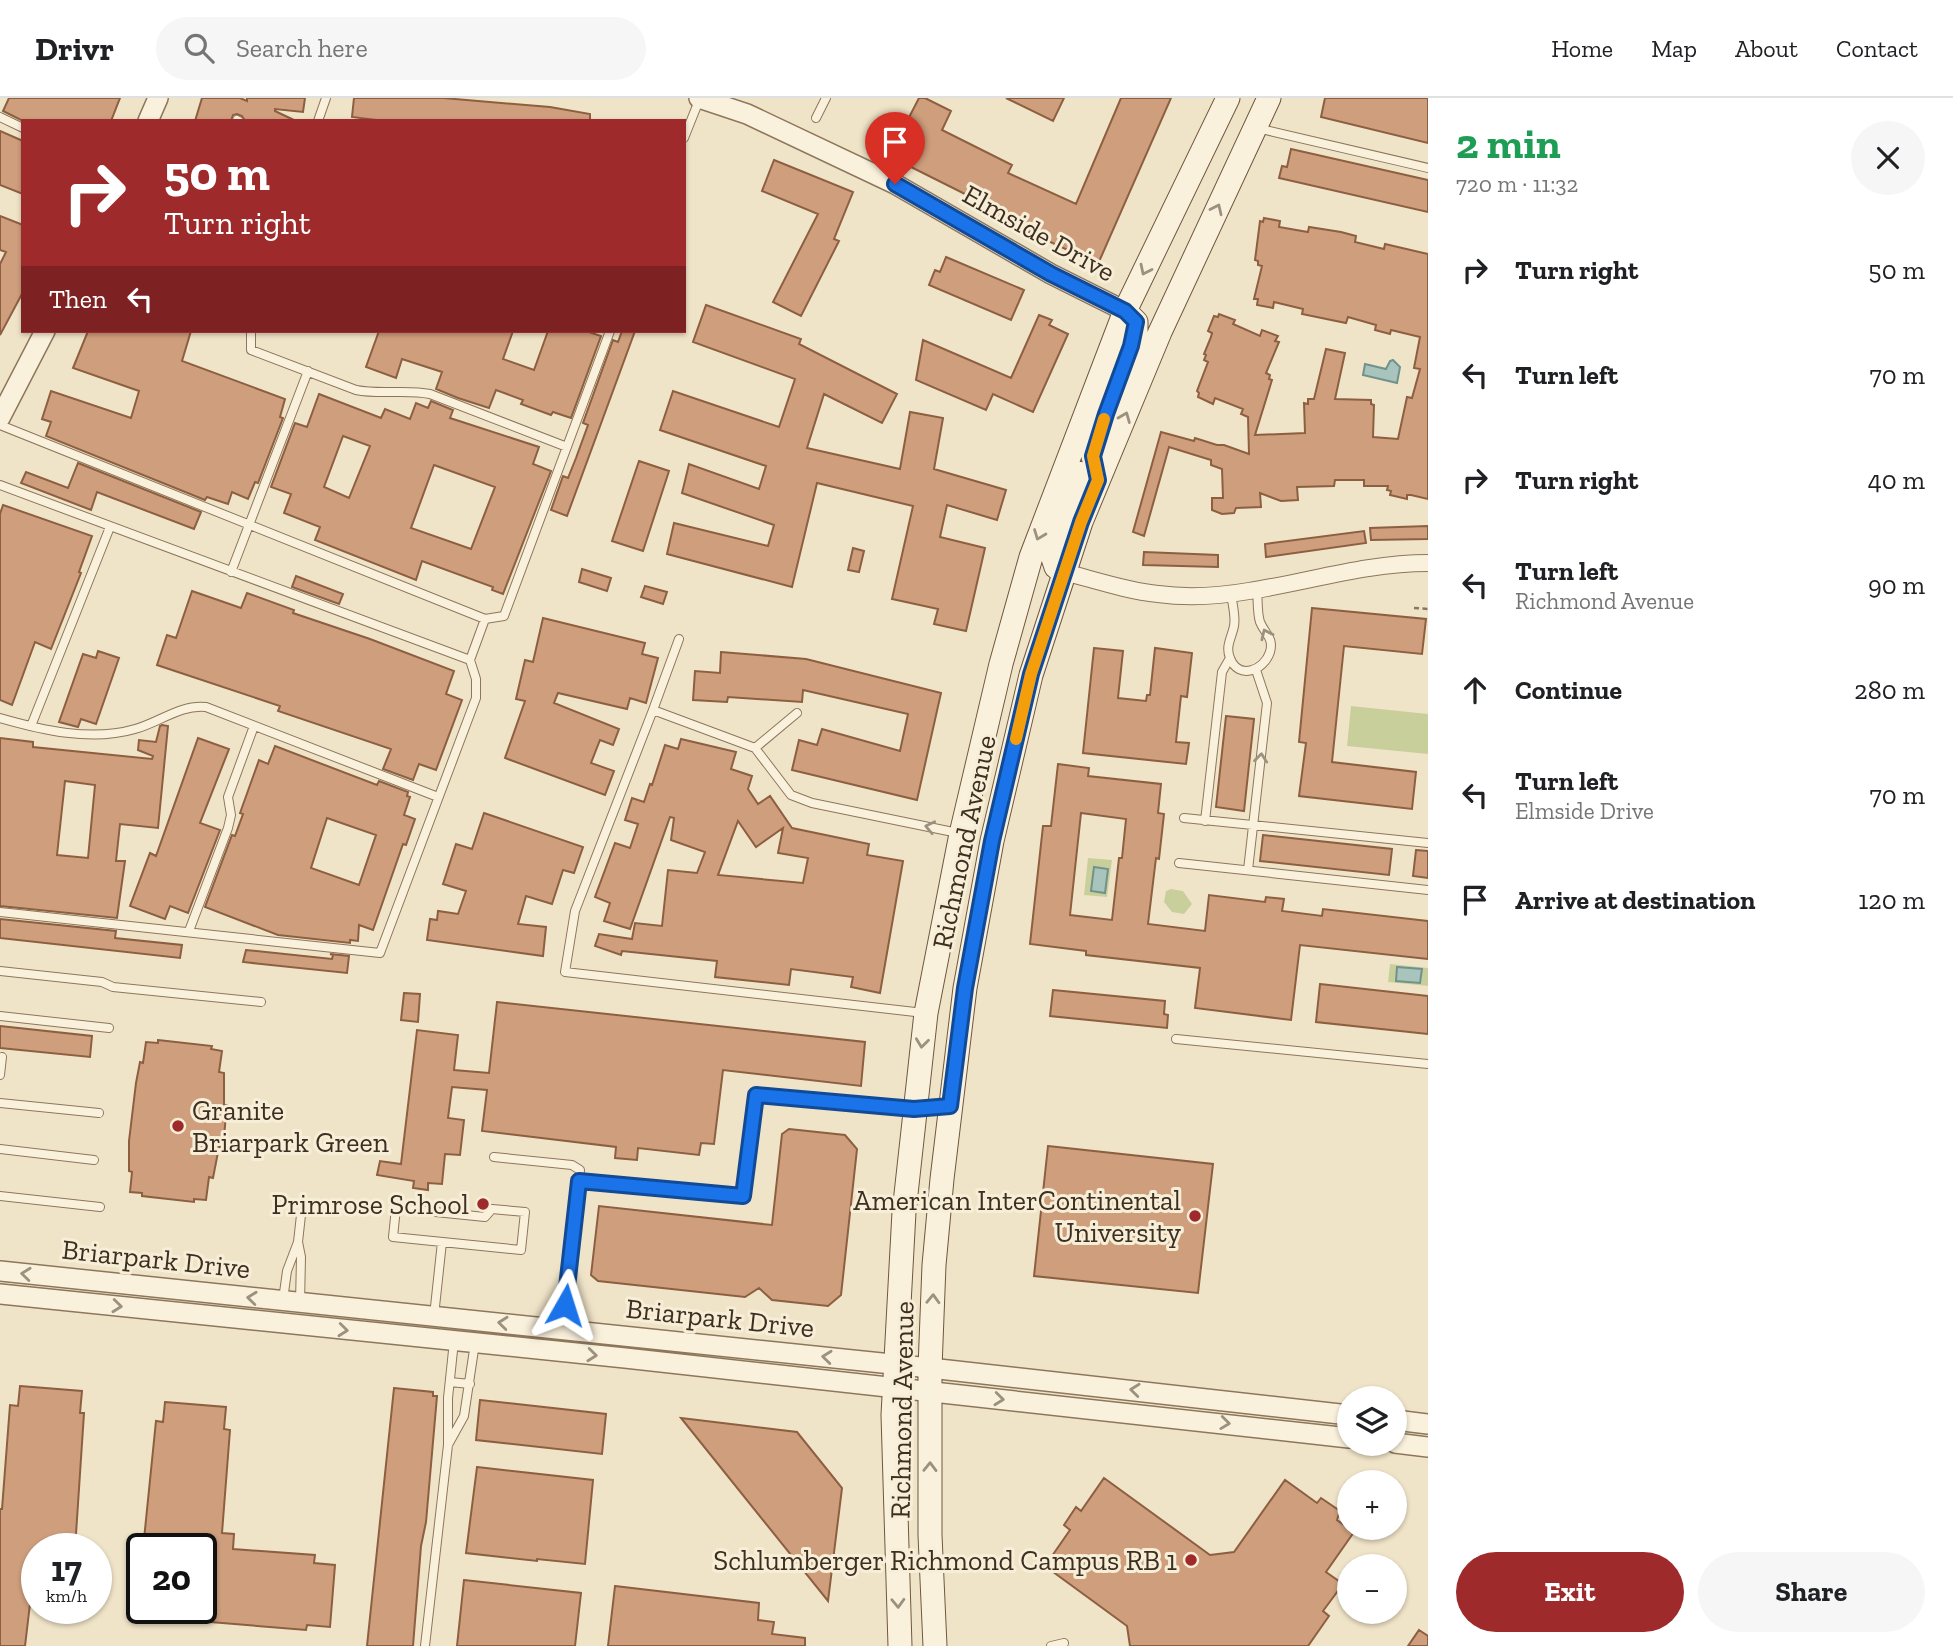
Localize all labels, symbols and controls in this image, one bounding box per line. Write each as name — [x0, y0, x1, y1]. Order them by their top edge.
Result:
search box — [156, 17, 646, 80]
text: Drivr — [35, 29, 114, 68]
icon: search — [180, 29, 218, 67]
text: Search here — [236, 32, 368, 64]
text: Home — [1551, 34, 1613, 63]
text: Map — [1651, 34, 1697, 63]
text: About — [1735, 34, 1798, 63]
text: Contact — [1836, 34, 1918, 63]
pin — [865, 112, 925, 184]
text: 2 min — [1456, 118, 1561, 169]
button: close — [1851, 121, 1925, 195]
icon: arrive — [876, 123, 914, 161]
text: 50 m — [164, 144, 270, 203]
icon: right — [49, 147, 140, 238]
text: 720 m · 11:32 — [1456, 170, 1578, 198]
street label: Elmside Drive — [957, 178, 1121, 288]
text: Turn right — [164, 204, 311, 242]
one-way arrow — [1209, 204, 1223, 216]
icon: right — [1456, 251, 1494, 289]
text: Turn right — [1515, 254, 1638, 286]
text: 50 m — [1868, 254, 1925, 286]
one-way arrow — [1139, 263, 1153, 275]
icon: left — [121, 280, 159, 318]
text: Then — [49, 283, 107, 315]
icon: left — [1456, 356, 1494, 394]
text: Turn left — [1515, 359, 1618, 391]
text: 70 m — [1869, 359, 1925, 391]
one-way arrow — [1117, 411, 1131, 423]
icon: right — [1456, 461, 1494, 499]
text: Turn right — [1515, 464, 1638, 496]
text: 40 m — [1868, 464, 1925, 496]
one-way arrow — [1033, 528, 1047, 540]
text: Turn left — [1515, 555, 1618, 587]
icon: left — [1456, 566, 1494, 604]
text: 90 m — [1868, 569, 1925, 601]
text: Richmond Avenue — [1515, 587, 1694, 615]
one-way arrow — [1260, 629, 1274, 641]
icon: ahead — [1456, 671, 1494, 709]
text: Continue — [1515, 674, 1622, 706]
text: 280 m — [1854, 674, 1925, 706]
street label: Richmond Avenue — [925, 732, 1003, 952]
one-way arrow — [1253, 752, 1268, 763]
text: Turn left — [1515, 765, 1618, 797]
icon: left — [1456, 776, 1494, 814]
text: 70 m — [1869, 779, 1925, 811]
text: Elmside Drive — [1515, 797, 1654, 825]
one-way arrow — [924, 821, 936, 836]
icon: arrive — [1456, 881, 1494, 919]
text: Arrive at destination — [1515, 884, 1755, 916]
text: 120 m — [1858, 884, 1925, 916]
one-way arrow — [914, 1037, 929, 1049]
place label: Granite Briarpark Green — [192, 1094, 389, 1159]
marker: Granite Briarpark Green — [170, 1118, 186, 1134]
place label: American InterContinental University — [853, 1184, 1182, 1249]
place label: Primrose School — [272, 1188, 469, 1221]
marker: Primrose School — [475, 1196, 491, 1212]
marker: American InterContinental University — [1187, 1208, 1203, 1224]
street label: Briarpark Drive — [60, 1233, 252, 1285]
one-way arrow — [20, 1266, 32, 1281]
position arrow — [528, 1268, 602, 1342]
one-way arrow — [246, 1290, 258, 1305]
street label: Briarpark Drive — [624, 1292, 816, 1344]
one-way arrow — [925, 1294, 940, 1305]
one-way arrow — [111, 1299, 122, 1314]
street label: Richmond Avenue — [884, 1301, 920, 1519]
one-way arrow — [497, 1316, 508, 1331]
one-way arrow — [337, 1323, 349, 1338]
one-way arrow — [587, 1347, 598, 1362]
one-way arrow — [821, 1350, 832, 1365]
one-way arrow — [1130, 1383, 1141, 1398]
map controls — [1337, 1386, 1407, 1624]
button: layers — [1337, 1386, 1407, 1456]
one-way arrow — [994, 1391, 1005, 1406]
one-way arrow — [1219, 1416, 1231, 1431]
one-way arrow — [923, 1461, 938, 1472]
button: + — [1337, 1470, 1407, 1540]
speed limit sign: 20 — [126, 1533, 217, 1624]
place label: Schlumberger Richmond Campus RB 1 — [713, 1544, 1177, 1577]
text: 17 — [51, 1548, 82, 1590]
marker: Schlumberger Richmond Campus RB 1 — [1183, 1552, 1199, 1568]
button: Exit — [1456, 1552, 1684, 1632]
button: Share — [1698, 1552, 1925, 1632]
button: − — [1337, 1554, 1407, 1624]
text: km/h — [46, 1585, 87, 1607]
one-way arrow — [891, 1597, 906, 1608]

